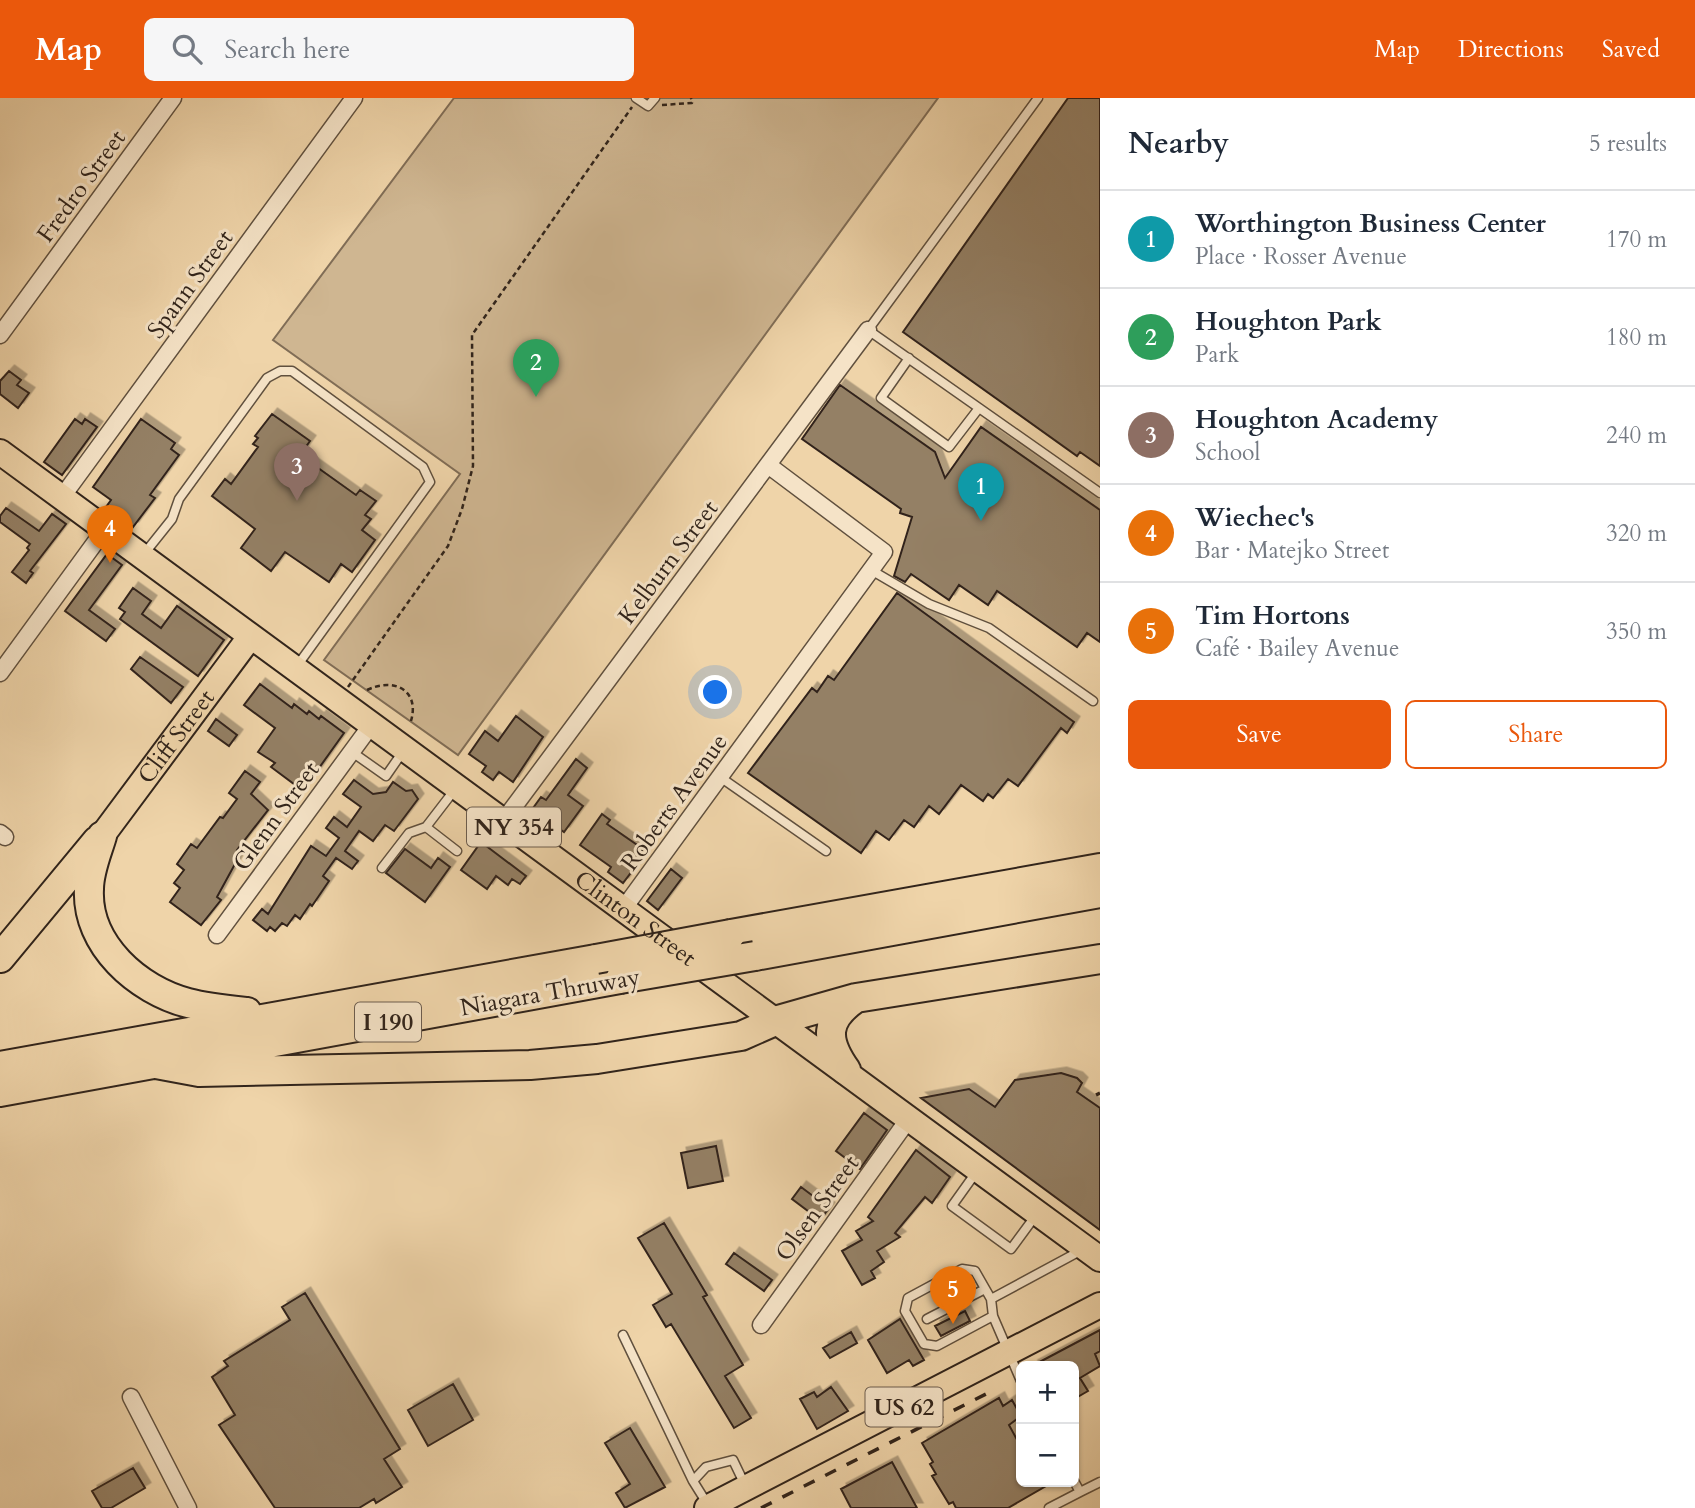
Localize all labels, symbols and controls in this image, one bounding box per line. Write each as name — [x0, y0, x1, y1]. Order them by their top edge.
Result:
search box — [144, 18, 634, 81]
text: Map — [35, 27, 102, 72]
icon: search — [168, 30, 206, 68]
text: Search here — [224, 32, 350, 67]
text: Map — [1374, 33, 1420, 66]
text: Directions — [1458, 33, 1564, 66]
text: Saved — [1602, 33, 1660, 66]
street label: Fredro Street — [29, 123, 134, 249]
text: Nearby — [1128, 123, 1229, 164]
text: 5 results — [1589, 128, 1667, 159]
text: Worthington Business Center — [1195, 206, 1546, 241]
street label: Spann Street — [140, 223, 241, 345]
text: 1 — [1145, 224, 1157, 255]
text: 170 m — [1606, 224, 1667, 255]
text: Place · Rosser Avenue — [1195, 241, 1407, 272]
text: Houghton Park — [1195, 304, 1382, 339]
text: 2 — [1145, 322, 1157, 353]
text: 180 m — [1606, 322, 1667, 353]
pin: 2 — [513, 339, 559, 397]
text: Park — [1195, 339, 1239, 370]
text: Houghton Academy — [1195, 402, 1438, 437]
text: 3 — [1145, 420, 1157, 451]
text: 240 m — [1606, 420, 1667, 451]
text: School — [1195, 437, 1260, 468]
pin: 3 — [274, 443, 320, 501]
pin: 1 — [958, 463, 1004, 521]
street label: Kelburn Street — [611, 493, 726, 631]
text: Wiechec's — [1195, 500, 1314, 535]
pin: 4 — [87, 505, 133, 563]
text: 4 — [1145, 518, 1157, 549]
text: 320 m — [1606, 518, 1667, 549]
text: Bar · Matejko Street — [1195, 535, 1389, 566]
text: Tim Hortons — [1195, 598, 1350, 633]
text: 5 — [1145, 616, 1157, 647]
text: 350 m — [1606, 616, 1667, 647]
text: Café · Bailey Avenue — [1195, 633, 1399, 664]
your location — [698, 675, 732, 709]
street label: Cliff Street — [130, 683, 223, 791]
button: Save — [1128, 700, 1391, 769]
button: Share — [1405, 700, 1667, 769]
street label: Roberts Avenue — [613, 727, 735, 878]
street label: Glenn Street — [226, 755, 327, 878]
road number: NY 354 — [467, 807, 561, 846]
street label: Clinton Street — [568, 863, 703, 974]
street label: Niagara Thruway — [458, 960, 643, 1025]
road number: I 190 — [355, 1002, 421, 1042]
street label: Olsen Street — [768, 1148, 867, 1268]
pin: 5 — [930, 1266, 976, 1324]
map controls — [1016, 1361, 1079, 1487]
button: + — [1016, 1361, 1079, 1424]
road number: US 62 — [866, 1388, 942, 1426]
button: − — [1016, 1424, 1079, 1487]

